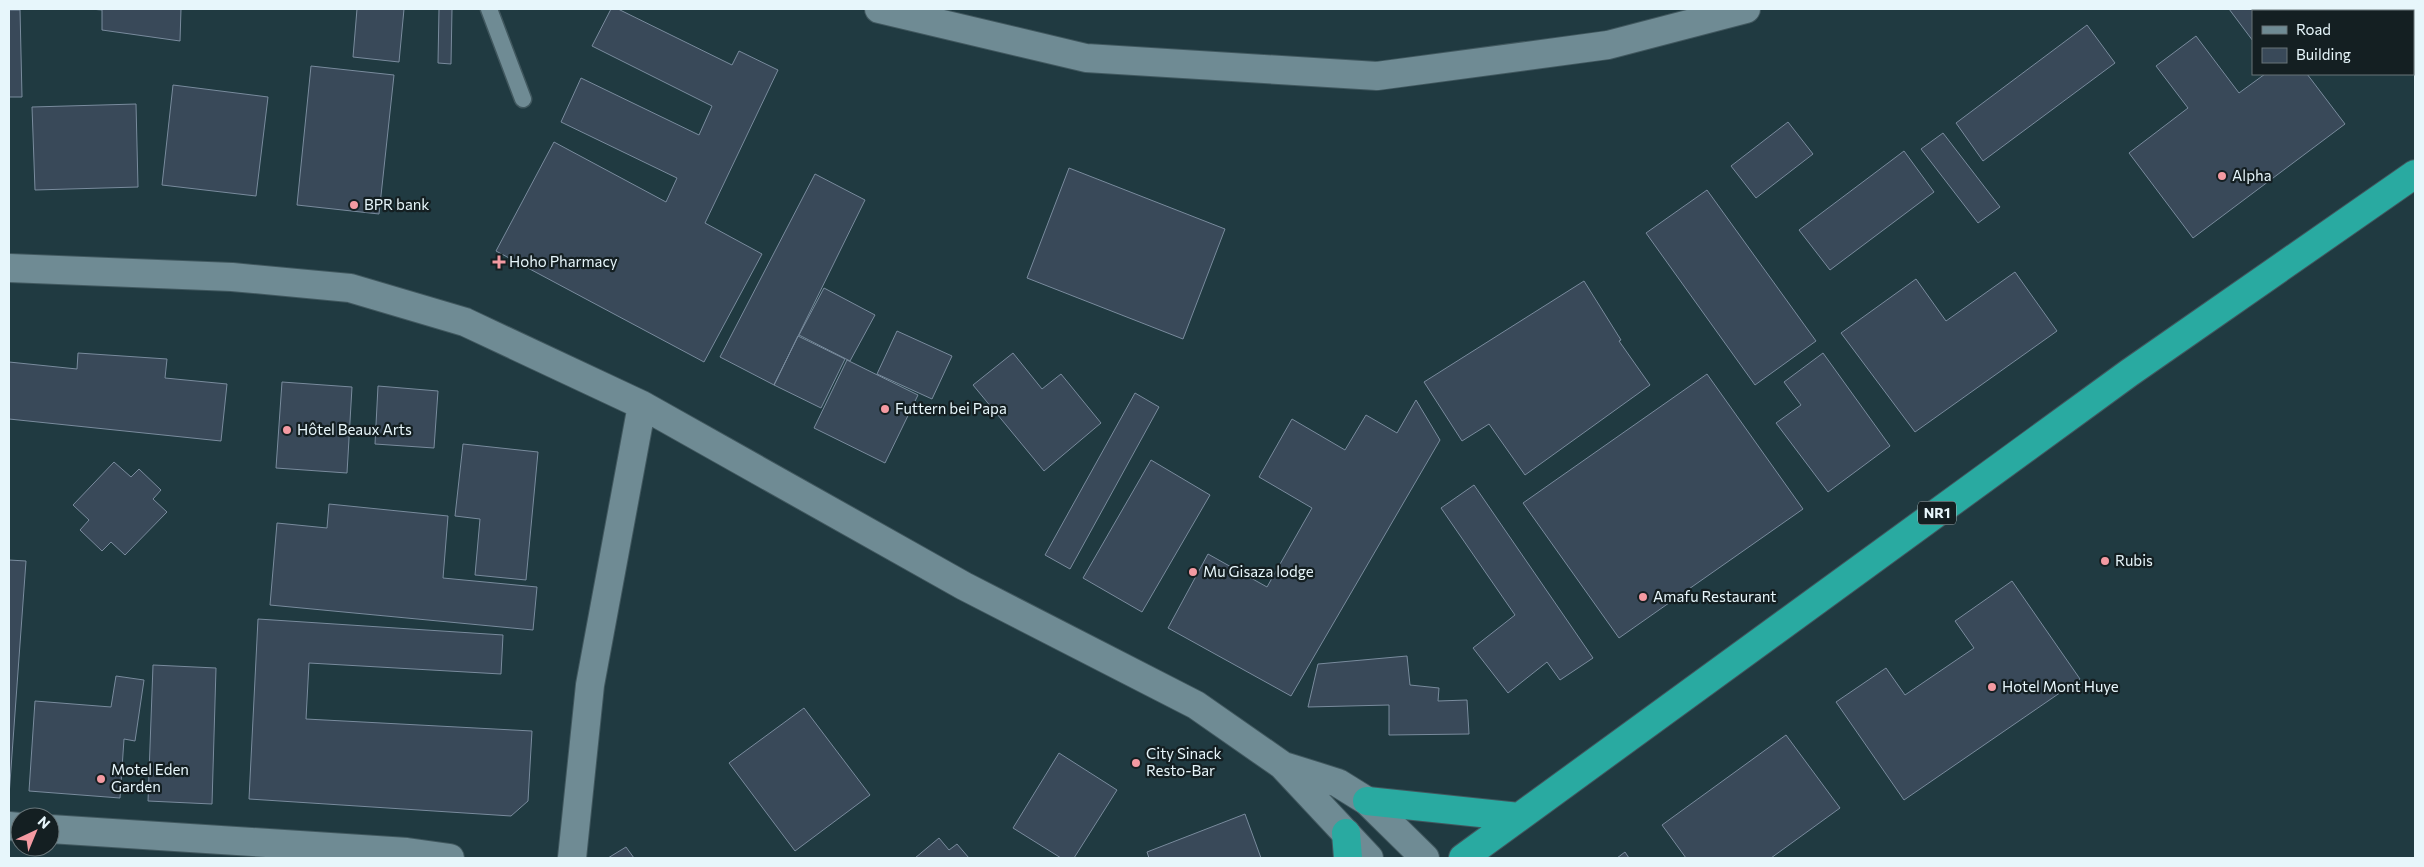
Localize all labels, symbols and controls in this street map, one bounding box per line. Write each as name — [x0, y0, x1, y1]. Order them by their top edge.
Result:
legend — [2252, 10, 2414, 75]
text: Road — [2296, 20, 2331, 38]
text: Building — [2296, 45, 2351, 63]
place label: Alpha — [2232, 166, 2271, 184]
marker: Alpha — [2216, 170, 2228, 182]
place label: BPR bank — [364, 195, 429, 213]
marker: BPR bank — [348, 199, 360, 211]
place label: Hoho Pharmacy — [509, 252, 618, 270]
marker: Hoho Pharmacy — [493, 256, 505, 268]
place label: Futtern bei Papa — [895, 399, 1007, 417]
marker: Futtern bei Papa — [879, 403, 891, 415]
place label: Hôtel Beaux Arts — [297, 420, 412, 438]
marker: Hôtel Beaux Arts — [281, 424, 293, 436]
road number: NR1 — [1918, 502, 1956, 524]
place label: Rubis — [2115, 551, 2153, 569]
marker: Rubis — [2099, 555, 2111, 567]
place label: Mu Gisaza lodge — [1203, 562, 1314, 580]
marker: Mu Gisaza lodge — [1187, 566, 1199, 578]
place label: Amafu Restaurant — [1653, 587, 1777, 605]
marker: Amafu Restaurant — [1637, 591, 1649, 603]
place label: Hotel Mont Huye — [2002, 677, 2119, 695]
marker: Hotel Mont Huye — [1986, 681, 1998, 693]
place label: City Sinack Resto-Bar — [1146, 744, 1222, 779]
marker: City Sinack Resto-Bar — [1130, 757, 1142, 769]
place label: Motel Eden Garden — [111, 760, 189, 795]
marker: Motel Eden Garden — [95, 773, 107, 785]
north arrow — [10, 807, 60, 857]
text: N — [35, 813, 54, 832]

